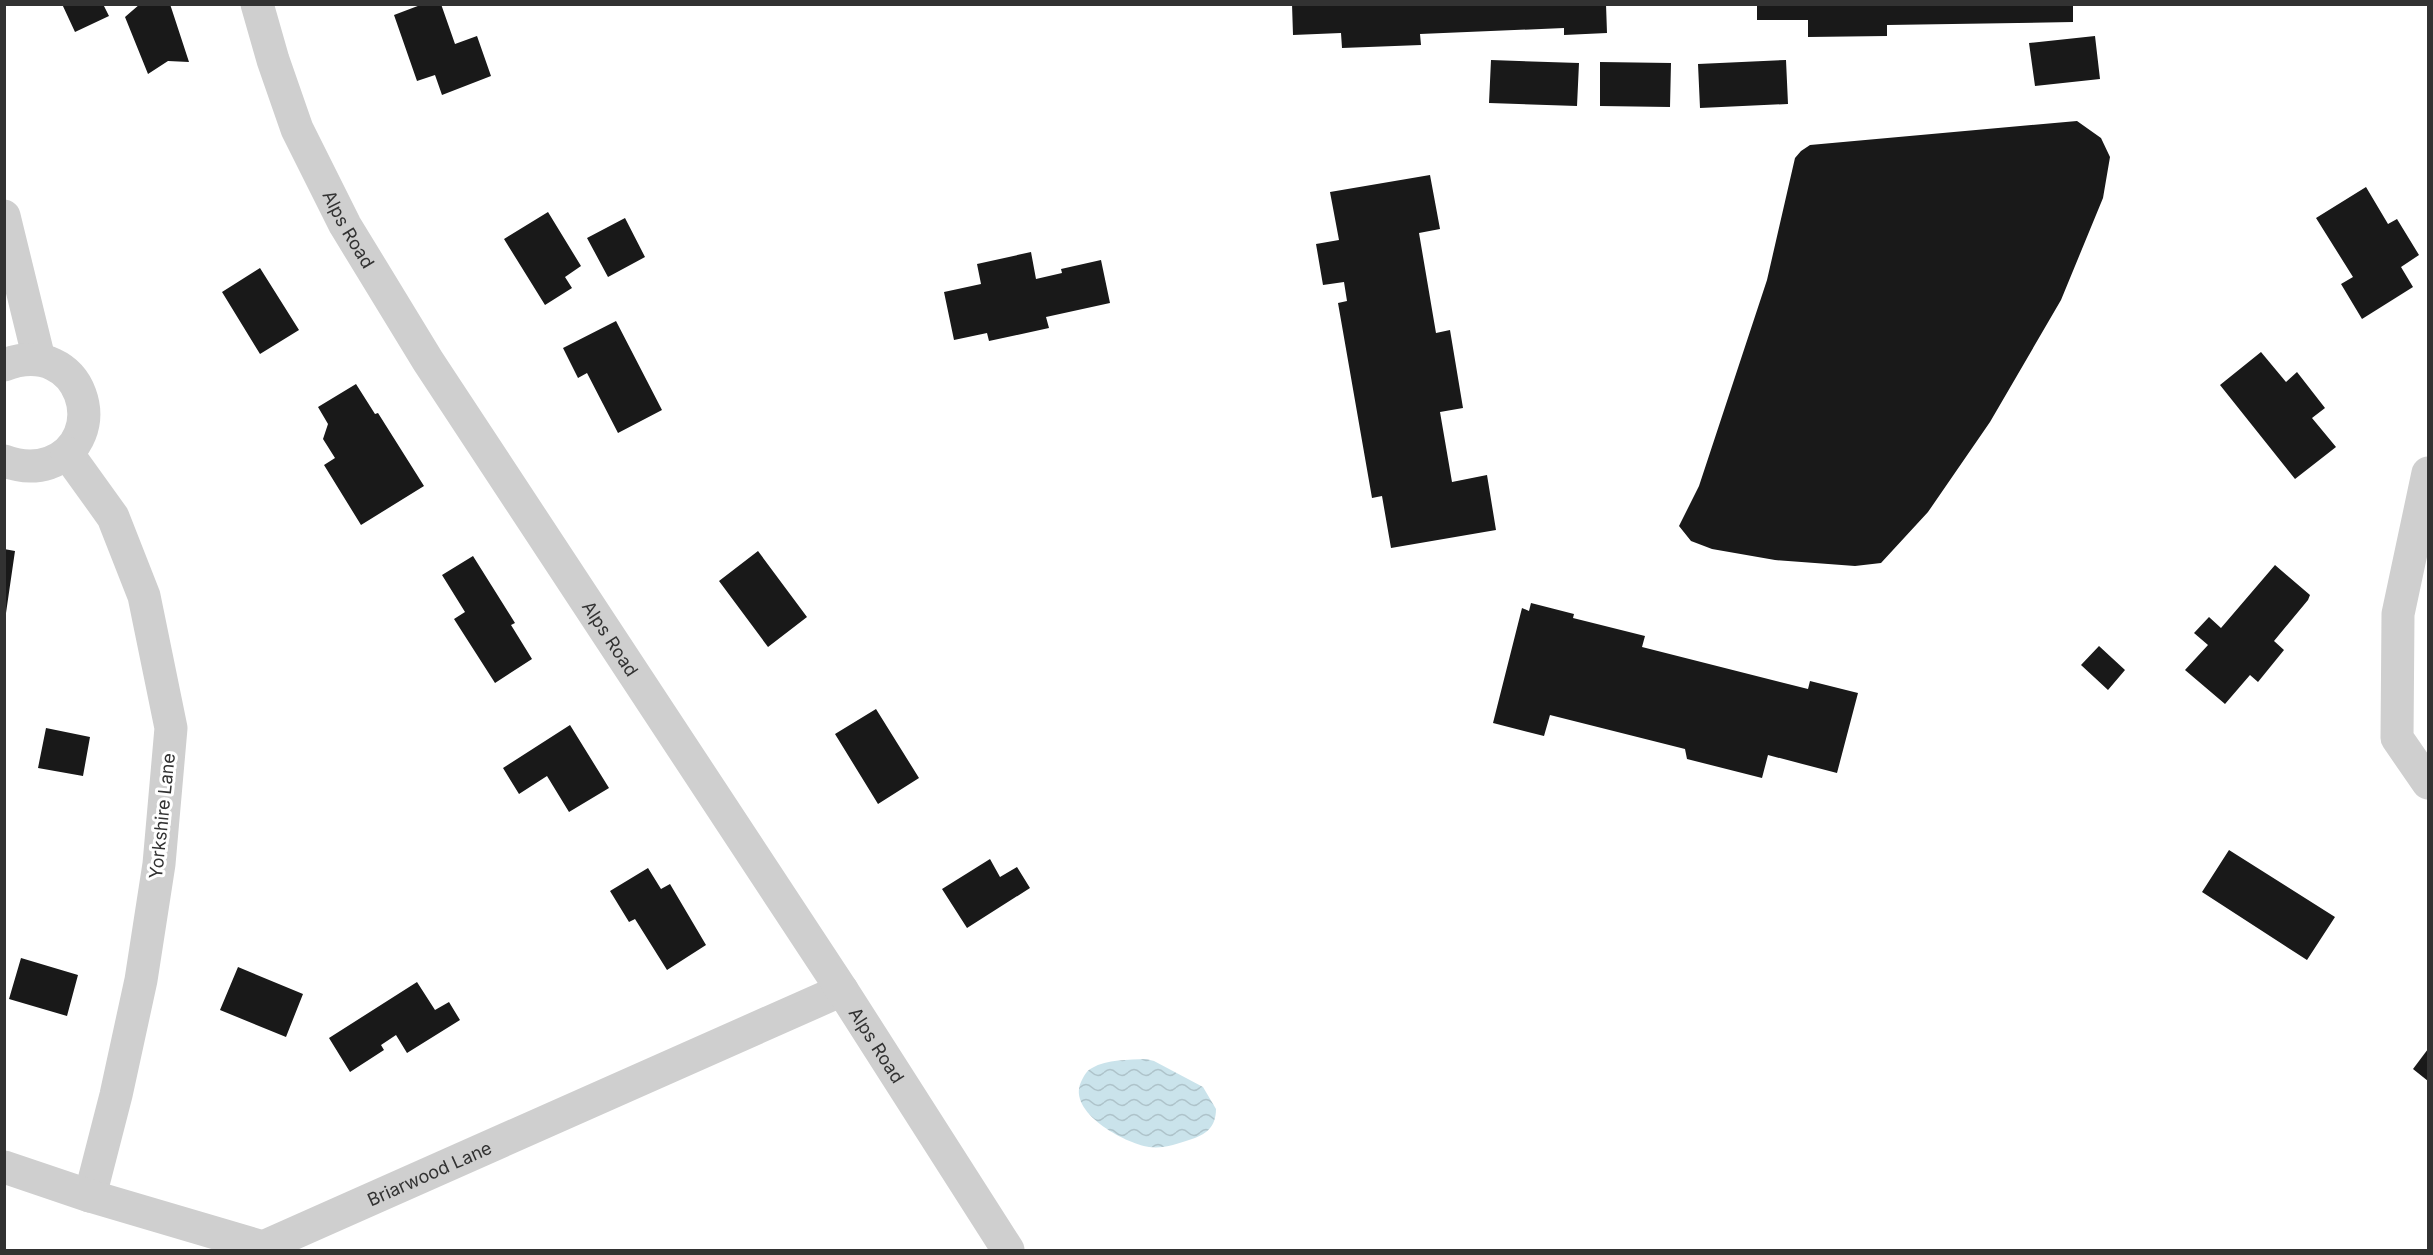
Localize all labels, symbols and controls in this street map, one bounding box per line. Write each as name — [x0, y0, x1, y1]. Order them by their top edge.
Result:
street label: Alps Road — [319, 187, 379, 272]
street label: Alps Road — [578, 597, 643, 680]
street label: Yorkshire Lane — [145, 752, 179, 880]
street label: Alps Road — [845, 1003, 909, 1087]
street label: Briarwood Lane — [364, 1136, 495, 1210]

